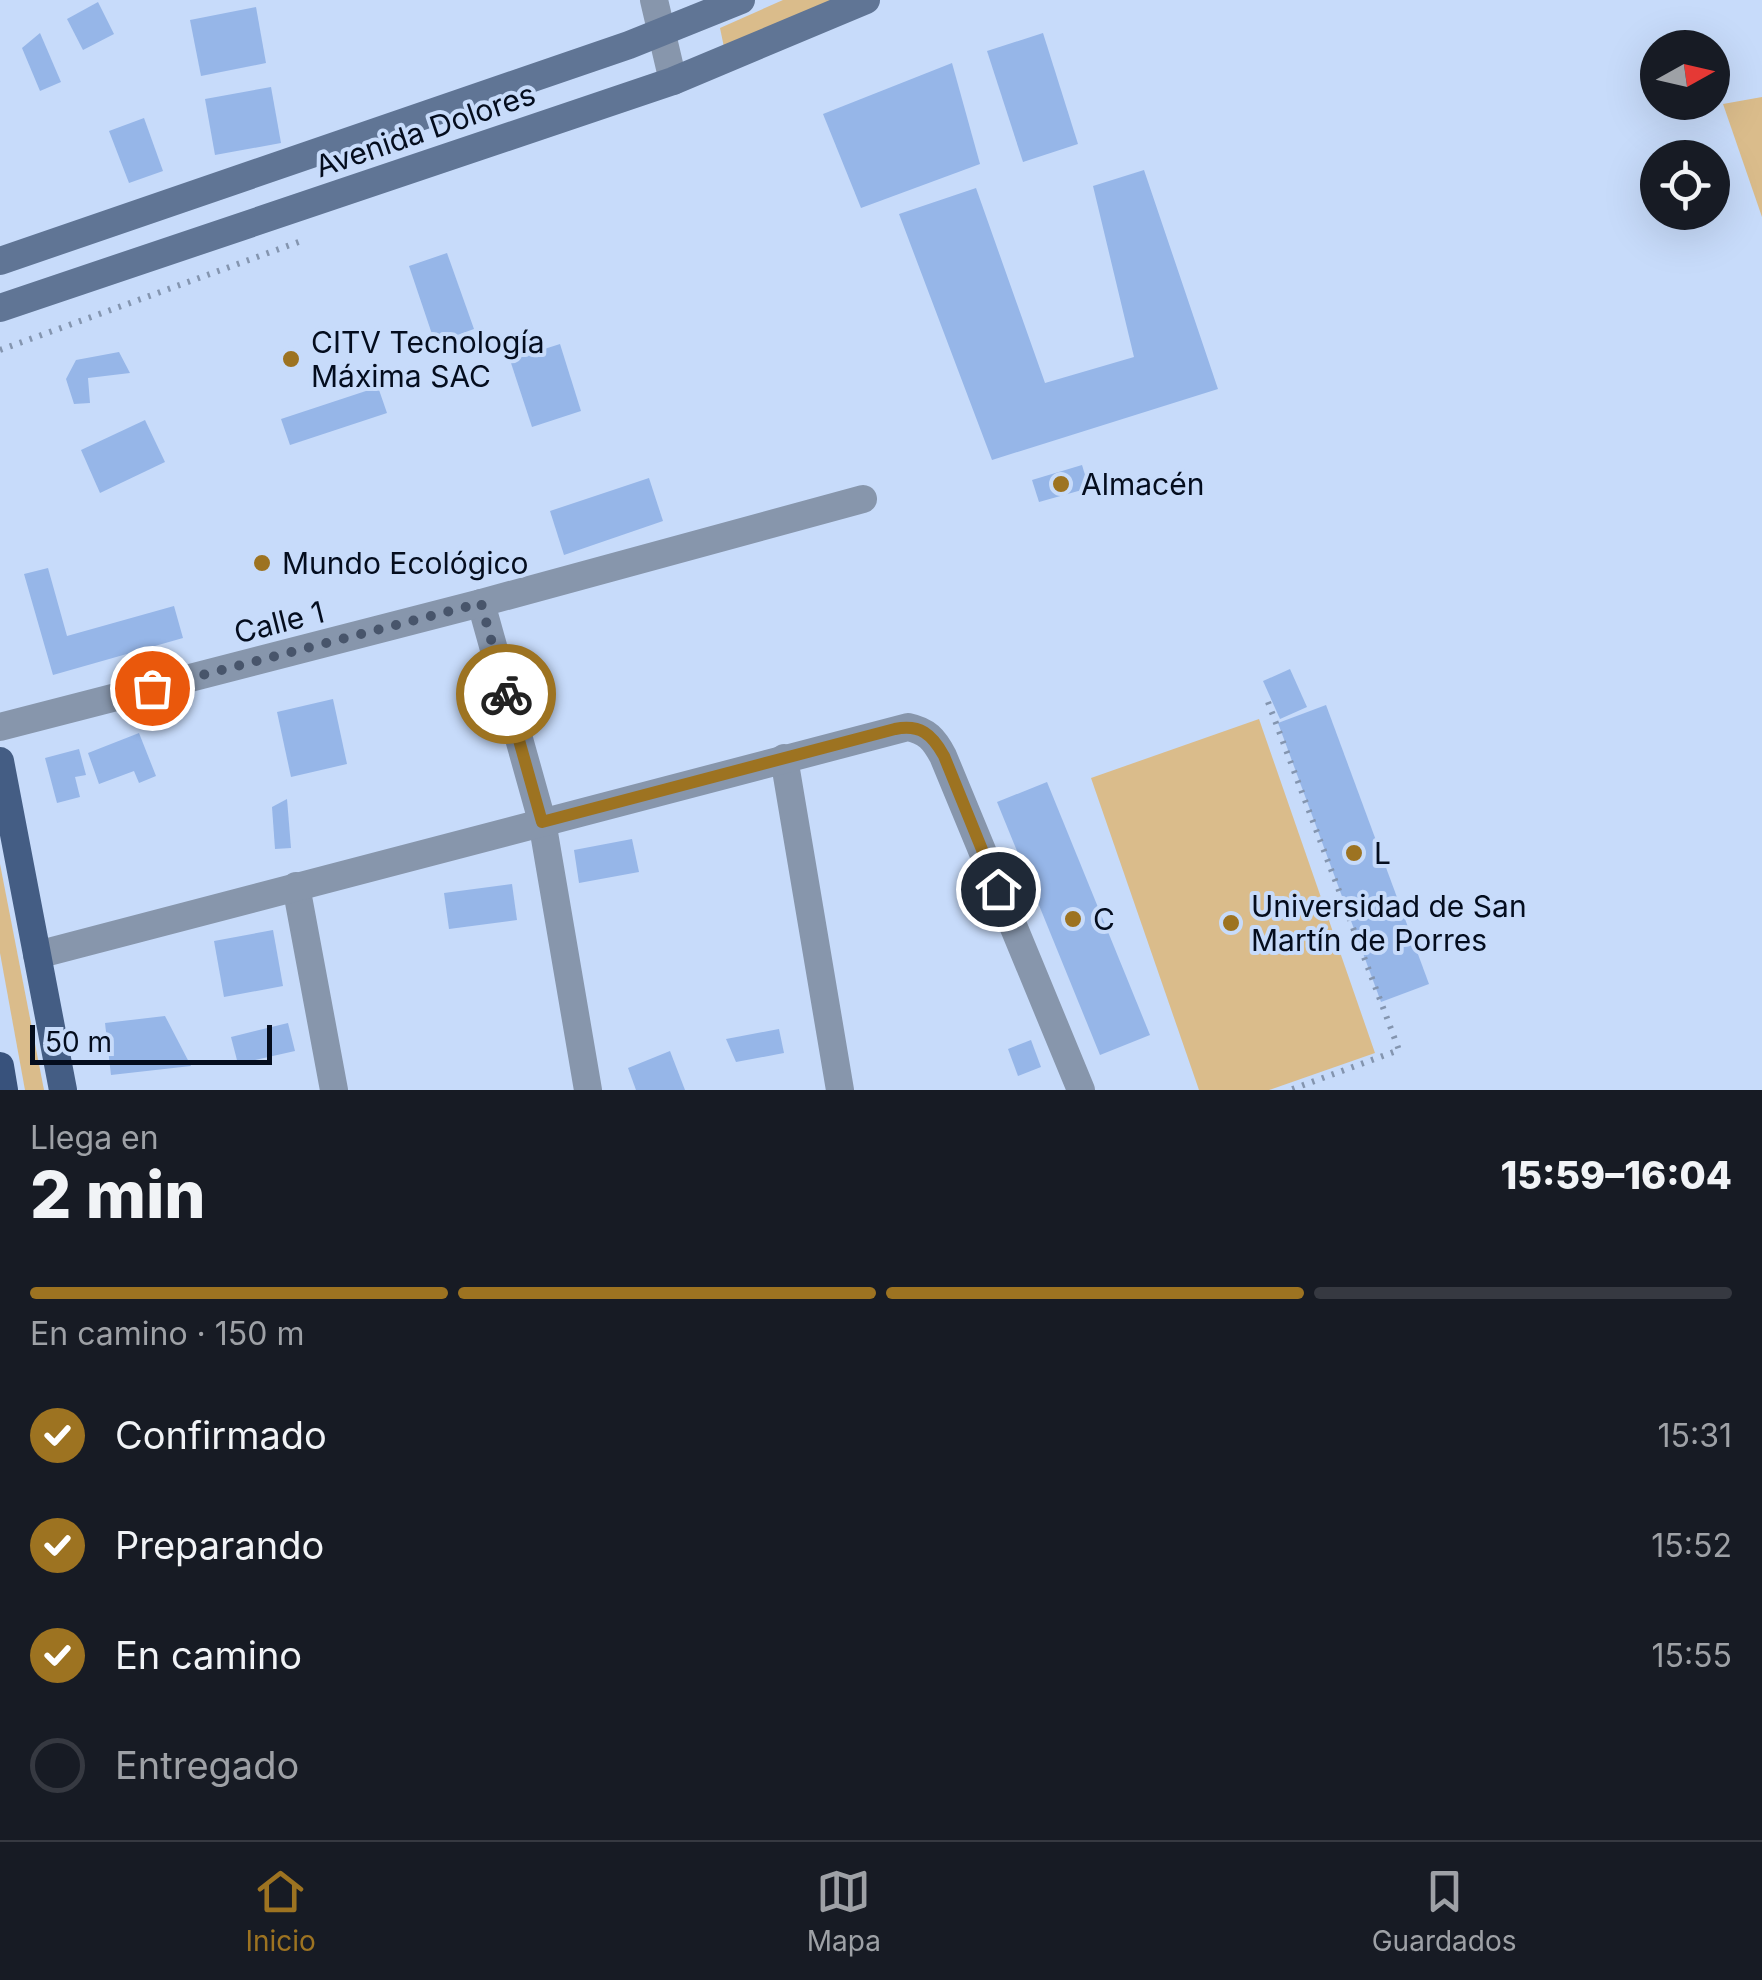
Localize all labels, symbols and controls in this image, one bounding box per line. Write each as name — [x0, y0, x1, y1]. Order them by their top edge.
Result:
north arrow — [1640, 30, 1730, 120]
map controls — [1640, 30, 1730, 230]
street label: Avenida Dolores — [310, 76, 540, 184]
button: locate — [1640, 140, 1730, 230]
place label: CITV Tecnología Máxima SAC — [311, 324, 545, 394]
marker: CITV Tecnología Máxima SAC — [280, 348, 302, 370]
place label: Almacén — [1081, 466, 1204, 502]
marker: Almacén — [1050, 473, 1072, 495]
place label: Mundo Ecológico — [282, 545, 529, 581]
marker: Mundo Ecológico — [251, 552, 273, 574]
street label: Calle 1 — [230, 593, 328, 651]
courier — [456, 644, 556, 744]
pin — [110, 646, 195, 731]
icon: bag — [125, 661, 180, 716]
icon: bike — [479, 667, 534, 722]
place label: L — [1374, 835, 1391, 871]
marker: L — [1343, 842, 1365, 864]
pin — [956, 847, 1041, 932]
icon: home — [971, 862, 1026, 917]
place label: Universidad de San Martín de Porres — [1251, 888, 1527, 958]
place label: C — [1093, 901, 1115, 937]
marker: C — [1062, 908, 1084, 930]
marker: Universidad de San Martín de Porres — [1220, 912, 1242, 934]
scale bar — [30, 1020, 272, 1064]
text: 50 m — [45, 1025, 112, 1059]
text: Llega en — [30, 1118, 159, 1157]
text: 15:59–16:04 — [1500, 1152, 1732, 1198]
text: 2 min — [30, 1155, 206, 1234]
text: En camino · 150 m — [30, 1314, 304, 1353]
icon: check — [30, 1408, 85, 1463]
text: Confirmado — [115, 1412, 327, 1458]
text: 15:31 — [1658, 1416, 1732, 1455]
icon: check — [30, 1518, 85, 1573]
text: Preparando — [115, 1522, 324, 1568]
text: 15:52 — [1651, 1526, 1732, 1565]
icon: check — [30, 1628, 85, 1683]
text: En camino — [115, 1632, 302, 1678]
text: 15:55 — [1651, 1636, 1732, 1675]
text: Entregado — [115, 1742, 299, 1788]
tab: Inicio — [245, 1864, 316, 1958]
tab: Mapa — [807, 1864, 881, 1958]
tab: Guardados — [1372, 1864, 1517, 1958]

